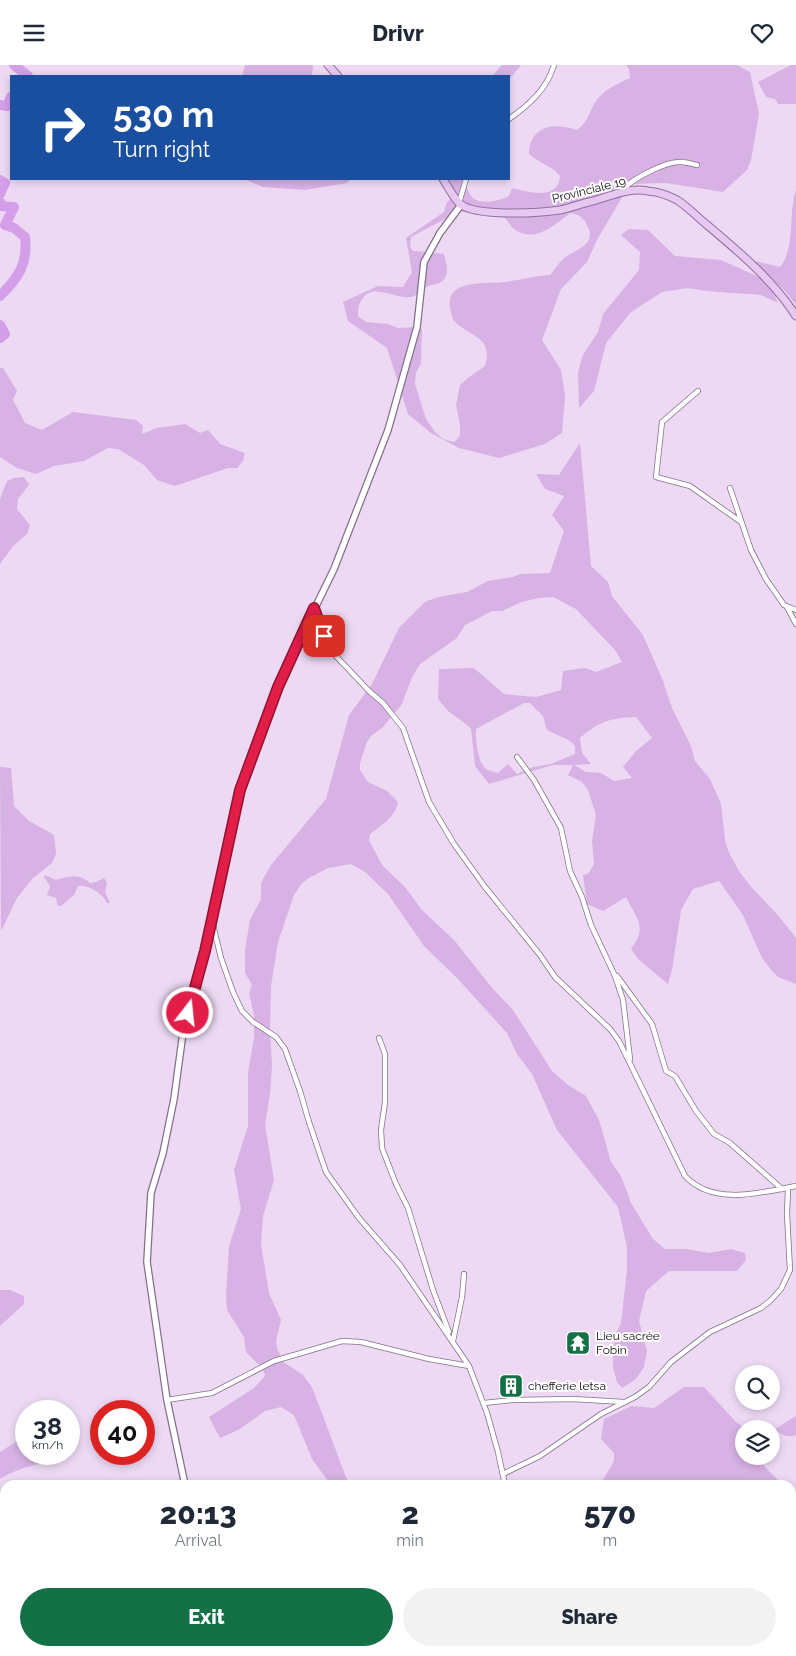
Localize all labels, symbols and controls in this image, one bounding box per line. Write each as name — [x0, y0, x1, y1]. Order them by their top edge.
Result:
icon: menu — [20, 19, 48, 47]
icon: heart — [748, 19, 776, 47]
text: Drivr — [372, 20, 424, 46]
text: 530 m — [113, 94, 214, 135]
icon: right — [30, 95, 95, 160]
text: Turn right — [113, 136, 210, 162]
street label: Provinciale 19 — [551, 174, 627, 206]
pin — [303, 615, 345, 657]
icon: arrive — [310, 622, 338, 650]
position arrow — [161, 986, 213, 1038]
place label: Lieu sacrée Fobin — [596, 1329, 660, 1357]
temple icon: Lieu sacrée Fobin — [565, 1330, 591, 1356]
map controls — [735, 1365, 780, 1465]
button: search — [735, 1365, 780, 1410]
building icon: chefferie letsa — [498, 1373, 524, 1399]
place label: chefferie letsa — [528, 1379, 606, 1393]
speed limit sign: 40 — [90, 1400, 155, 1465]
text: 38 — [33, 1411, 62, 1441]
button: layers — [735, 1420, 780, 1465]
text: km/h — [32, 1438, 63, 1452]
text: 20:13 — [160, 1496, 236, 1531]
text: 2 — [401, 1496, 419, 1531]
text: 570 — [584, 1496, 636, 1531]
text: Arrival — [175, 1531, 222, 1550]
text: min — [396, 1531, 424, 1550]
text: m — [603, 1531, 617, 1550]
button: Exit — [20, 1588, 393, 1646]
button: Share — [403, 1588, 776, 1646]

